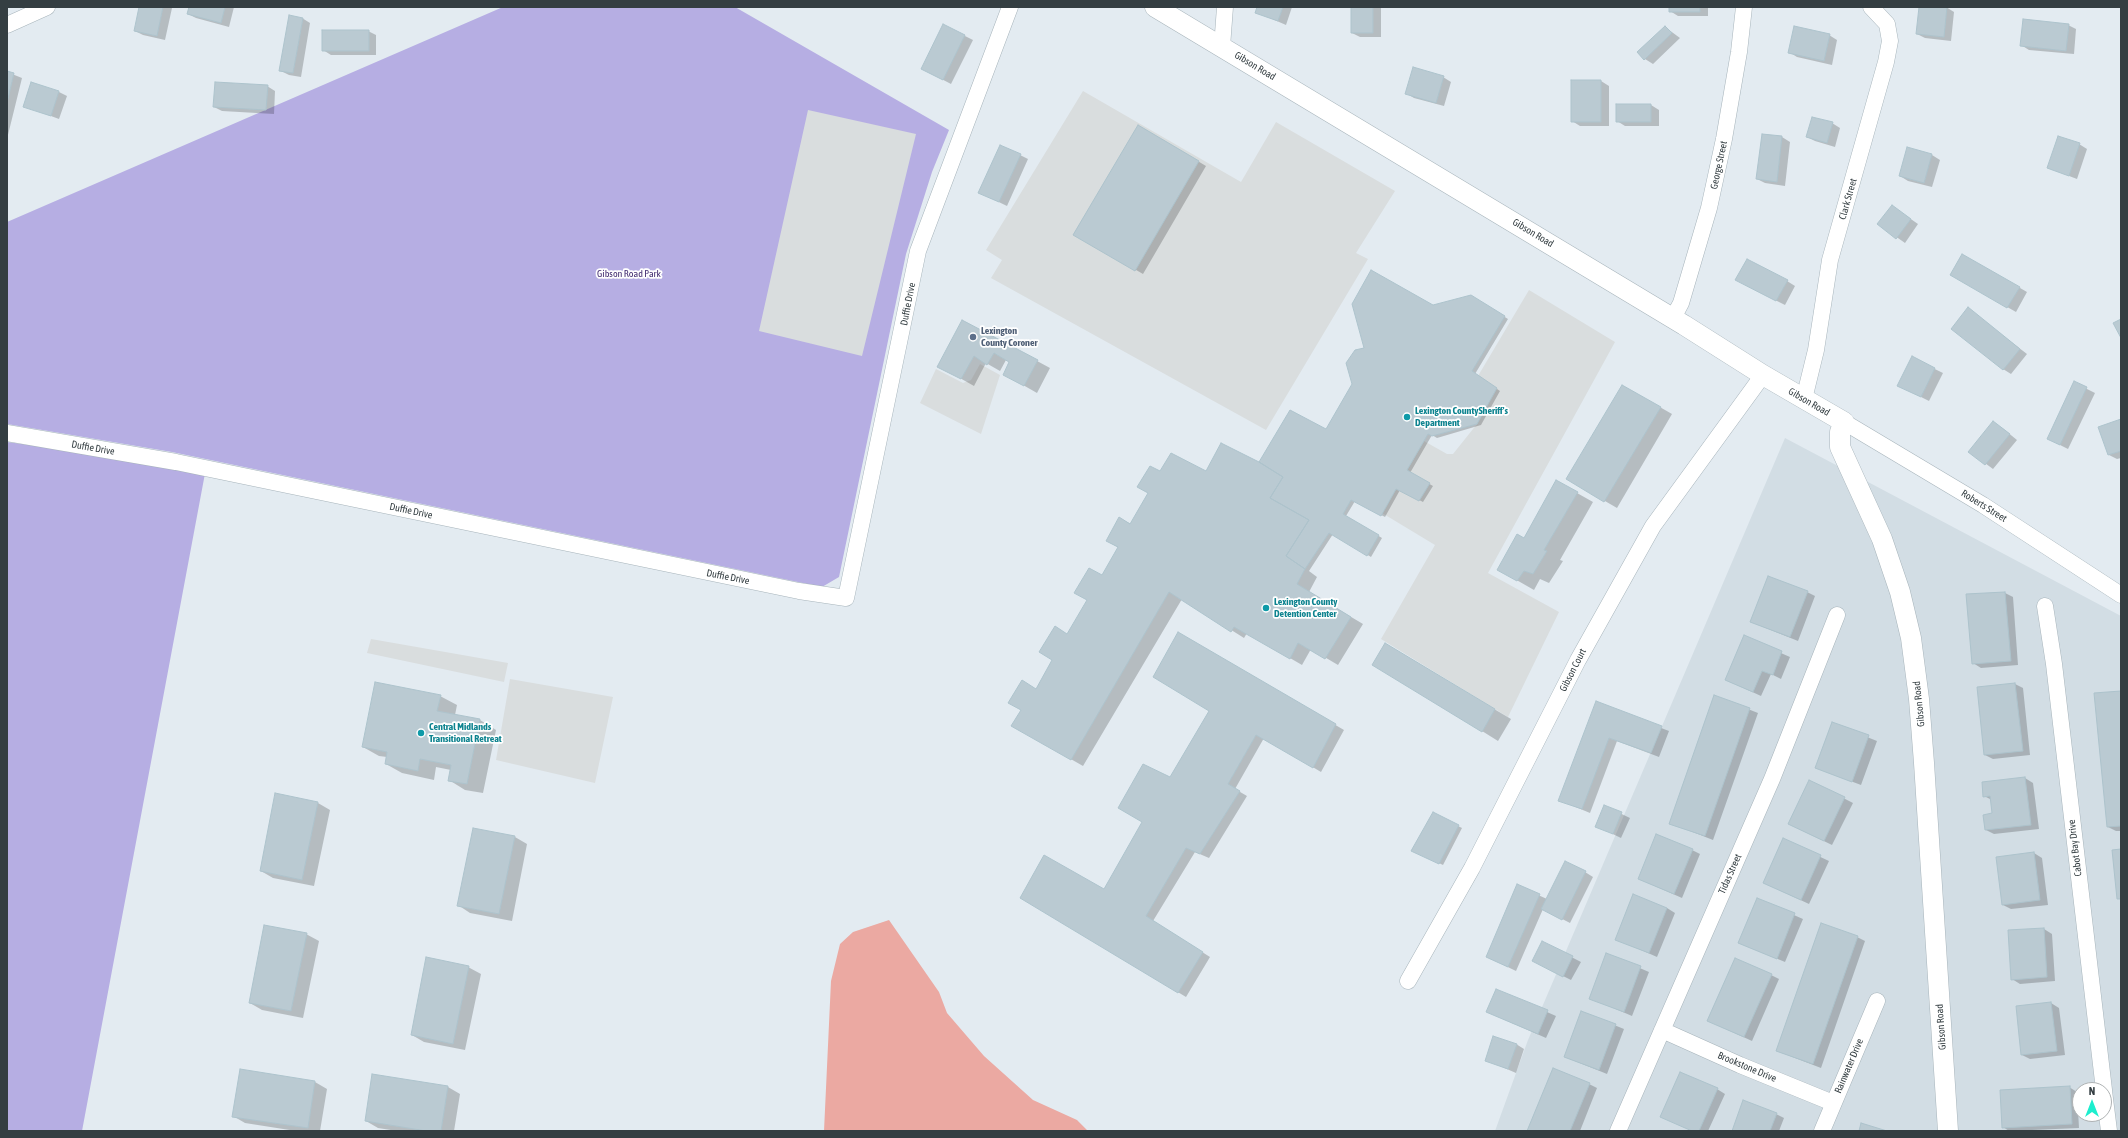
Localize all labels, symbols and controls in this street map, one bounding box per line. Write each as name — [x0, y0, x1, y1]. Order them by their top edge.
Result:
street label: Gibson Road — [1232, 49, 1278, 83]
street label: George Street — [1708, 140, 1730, 190]
street label: Clark Street — [1836, 177, 1860, 221]
street label: Gibson Road — [1510, 216, 1556, 250]
park label: Gibson Road Park — [597, 268, 661, 280]
street label: Duffie Drive — [898, 282, 918, 326]
place label: Lexington County Coroner — [981, 325, 1037, 348]
marker: Lexington County Coroner — [968, 332, 978, 342]
street label: Gibson Road — [1786, 385, 1832, 419]
place label: Lexington CountySheriff's Department — [1415, 405, 1508, 428]
marker: Lexington CountySheriff's Department — [1402, 412, 1412, 422]
street label: Duffie Drive — [71, 438, 115, 458]
street label: Roberts Street — [1959, 487, 2009, 525]
street label: Duffie Drive — [388, 501, 434, 521]
street label: Duffie Drive — [706, 567, 750, 587]
place label: Lexington County Detention Center — [1274, 596, 1337, 620]
marker: Lexington County Detention Center — [1261, 603, 1271, 613]
street label: Gibson Court — [1557, 647, 1589, 693]
street label: Gibson Road — [1911, 681, 1927, 727]
place label: Central Midlands Transitional Retreat — [429, 721, 502, 744]
marker: Central Midlands Transitional Retreat — [416, 728, 426, 738]
street label: Cabot Bay Drive — [2066, 819, 2084, 877]
street label: Tidas Street — [1716, 852, 1744, 896]
street label: Gibson Road — [1933, 1004, 1949, 1050]
street label: Rainwater Drive — [1832, 1037, 1866, 1095]
street label: Brookstone Drive — [1716, 1049, 1778, 1085]
north arrow — [2072, 1082, 2112, 1122]
text: N — [2089, 1085, 2095, 1097]

